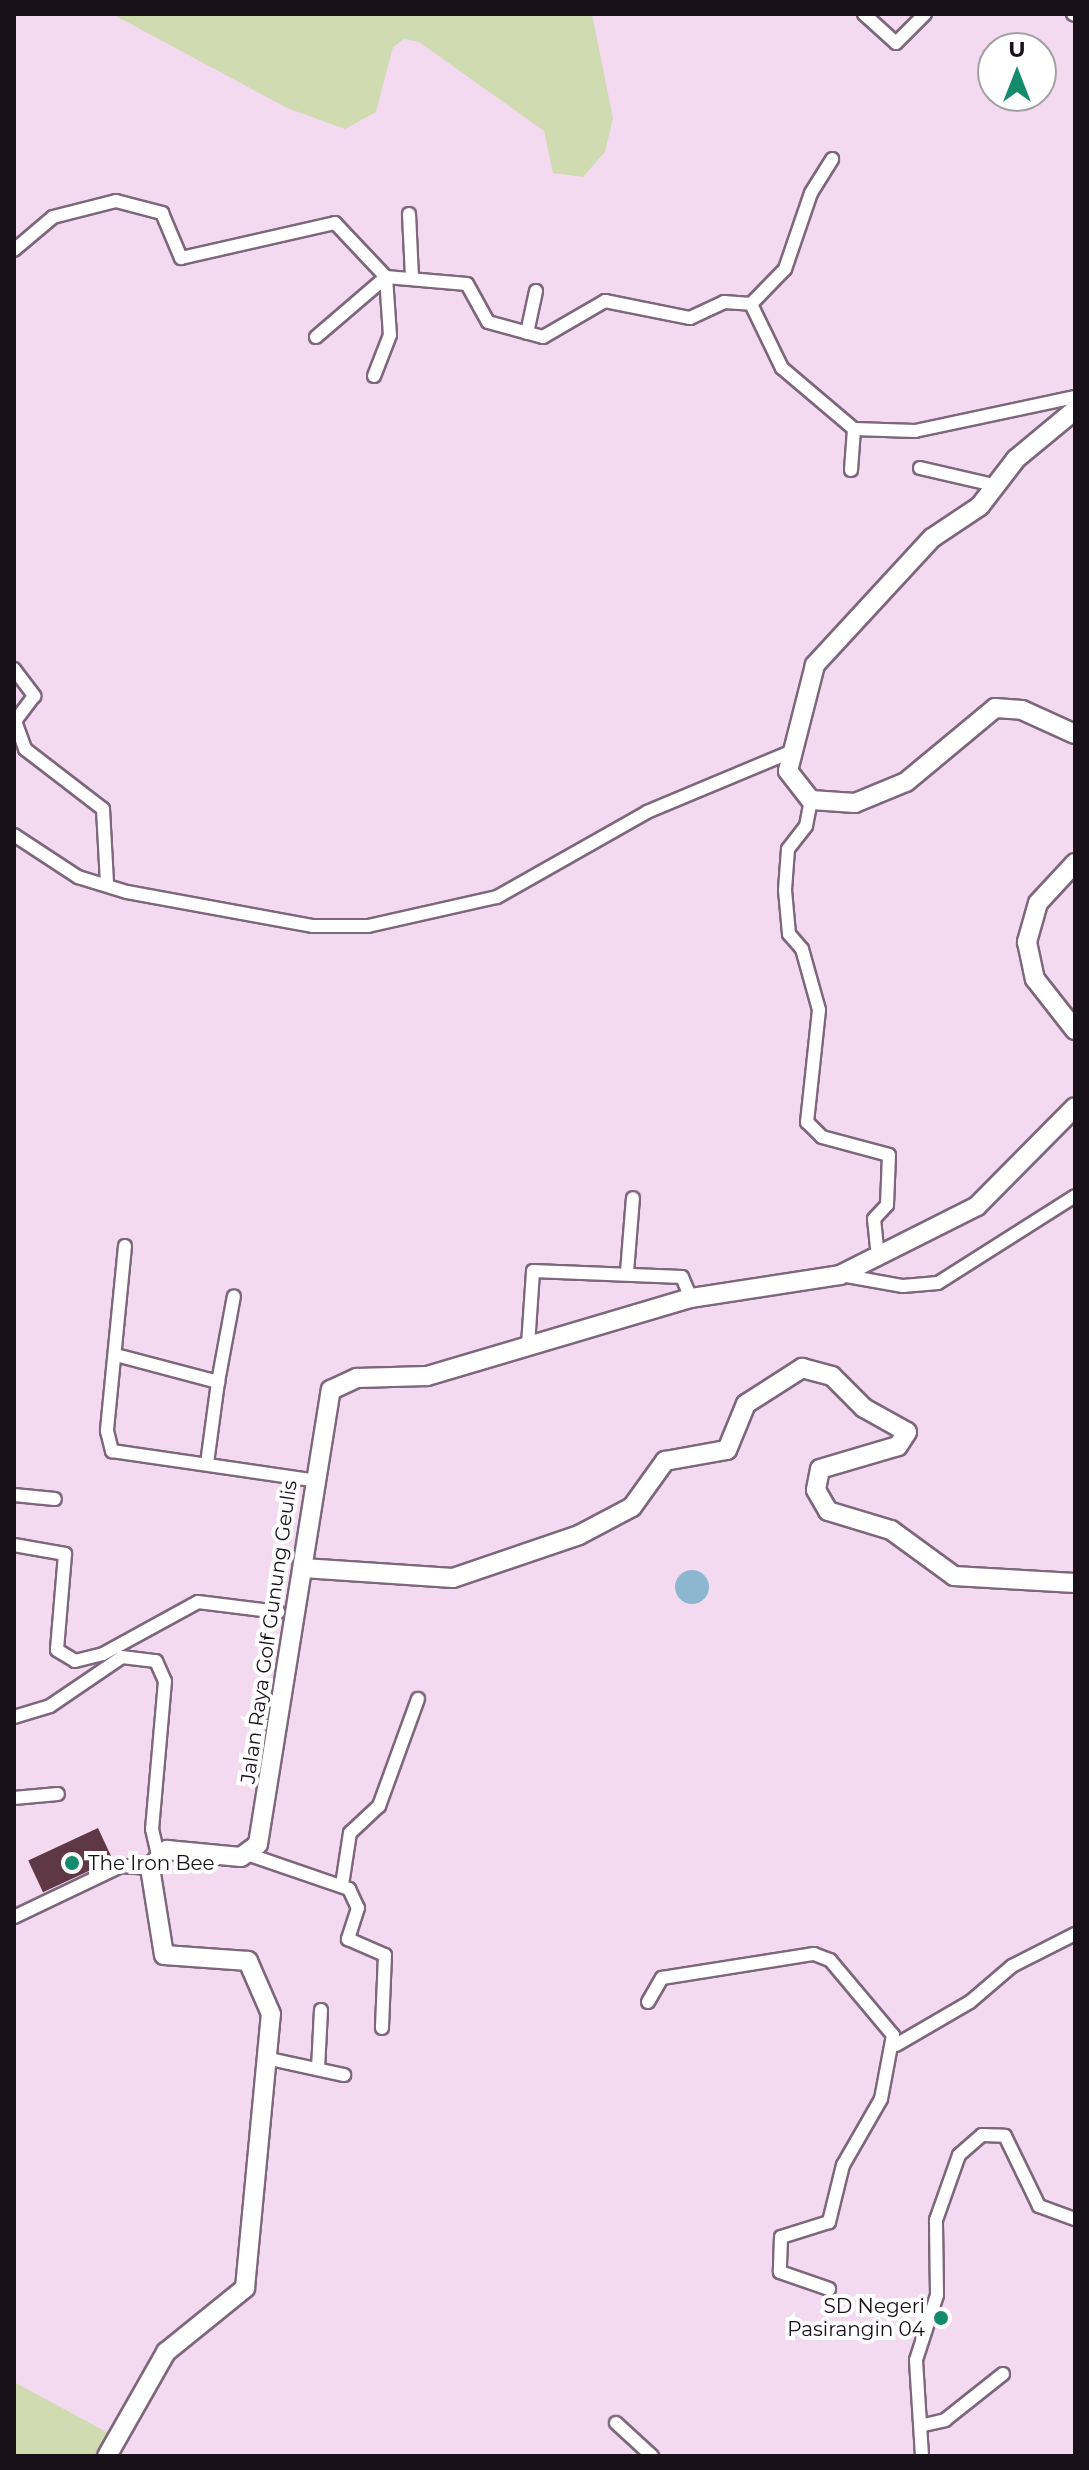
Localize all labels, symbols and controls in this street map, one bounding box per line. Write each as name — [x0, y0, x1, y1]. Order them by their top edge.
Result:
north arrow — [977, 32, 1057, 112]
text: U — [1008, 36, 1026, 63]
street label: Jalan Raya Golf Gunung Geulis — [236, 1479, 302, 1785]
place label: The Iron Bee — [88, 1851, 215, 1875]
marker: The Iron Bee — [63, 1854, 81, 1872]
place label: SD Negeri Pasirangin 04 — [787, 2294, 925, 2341]
marker: SD Negeri Pasirangin 04 — [932, 2309, 950, 2327]

